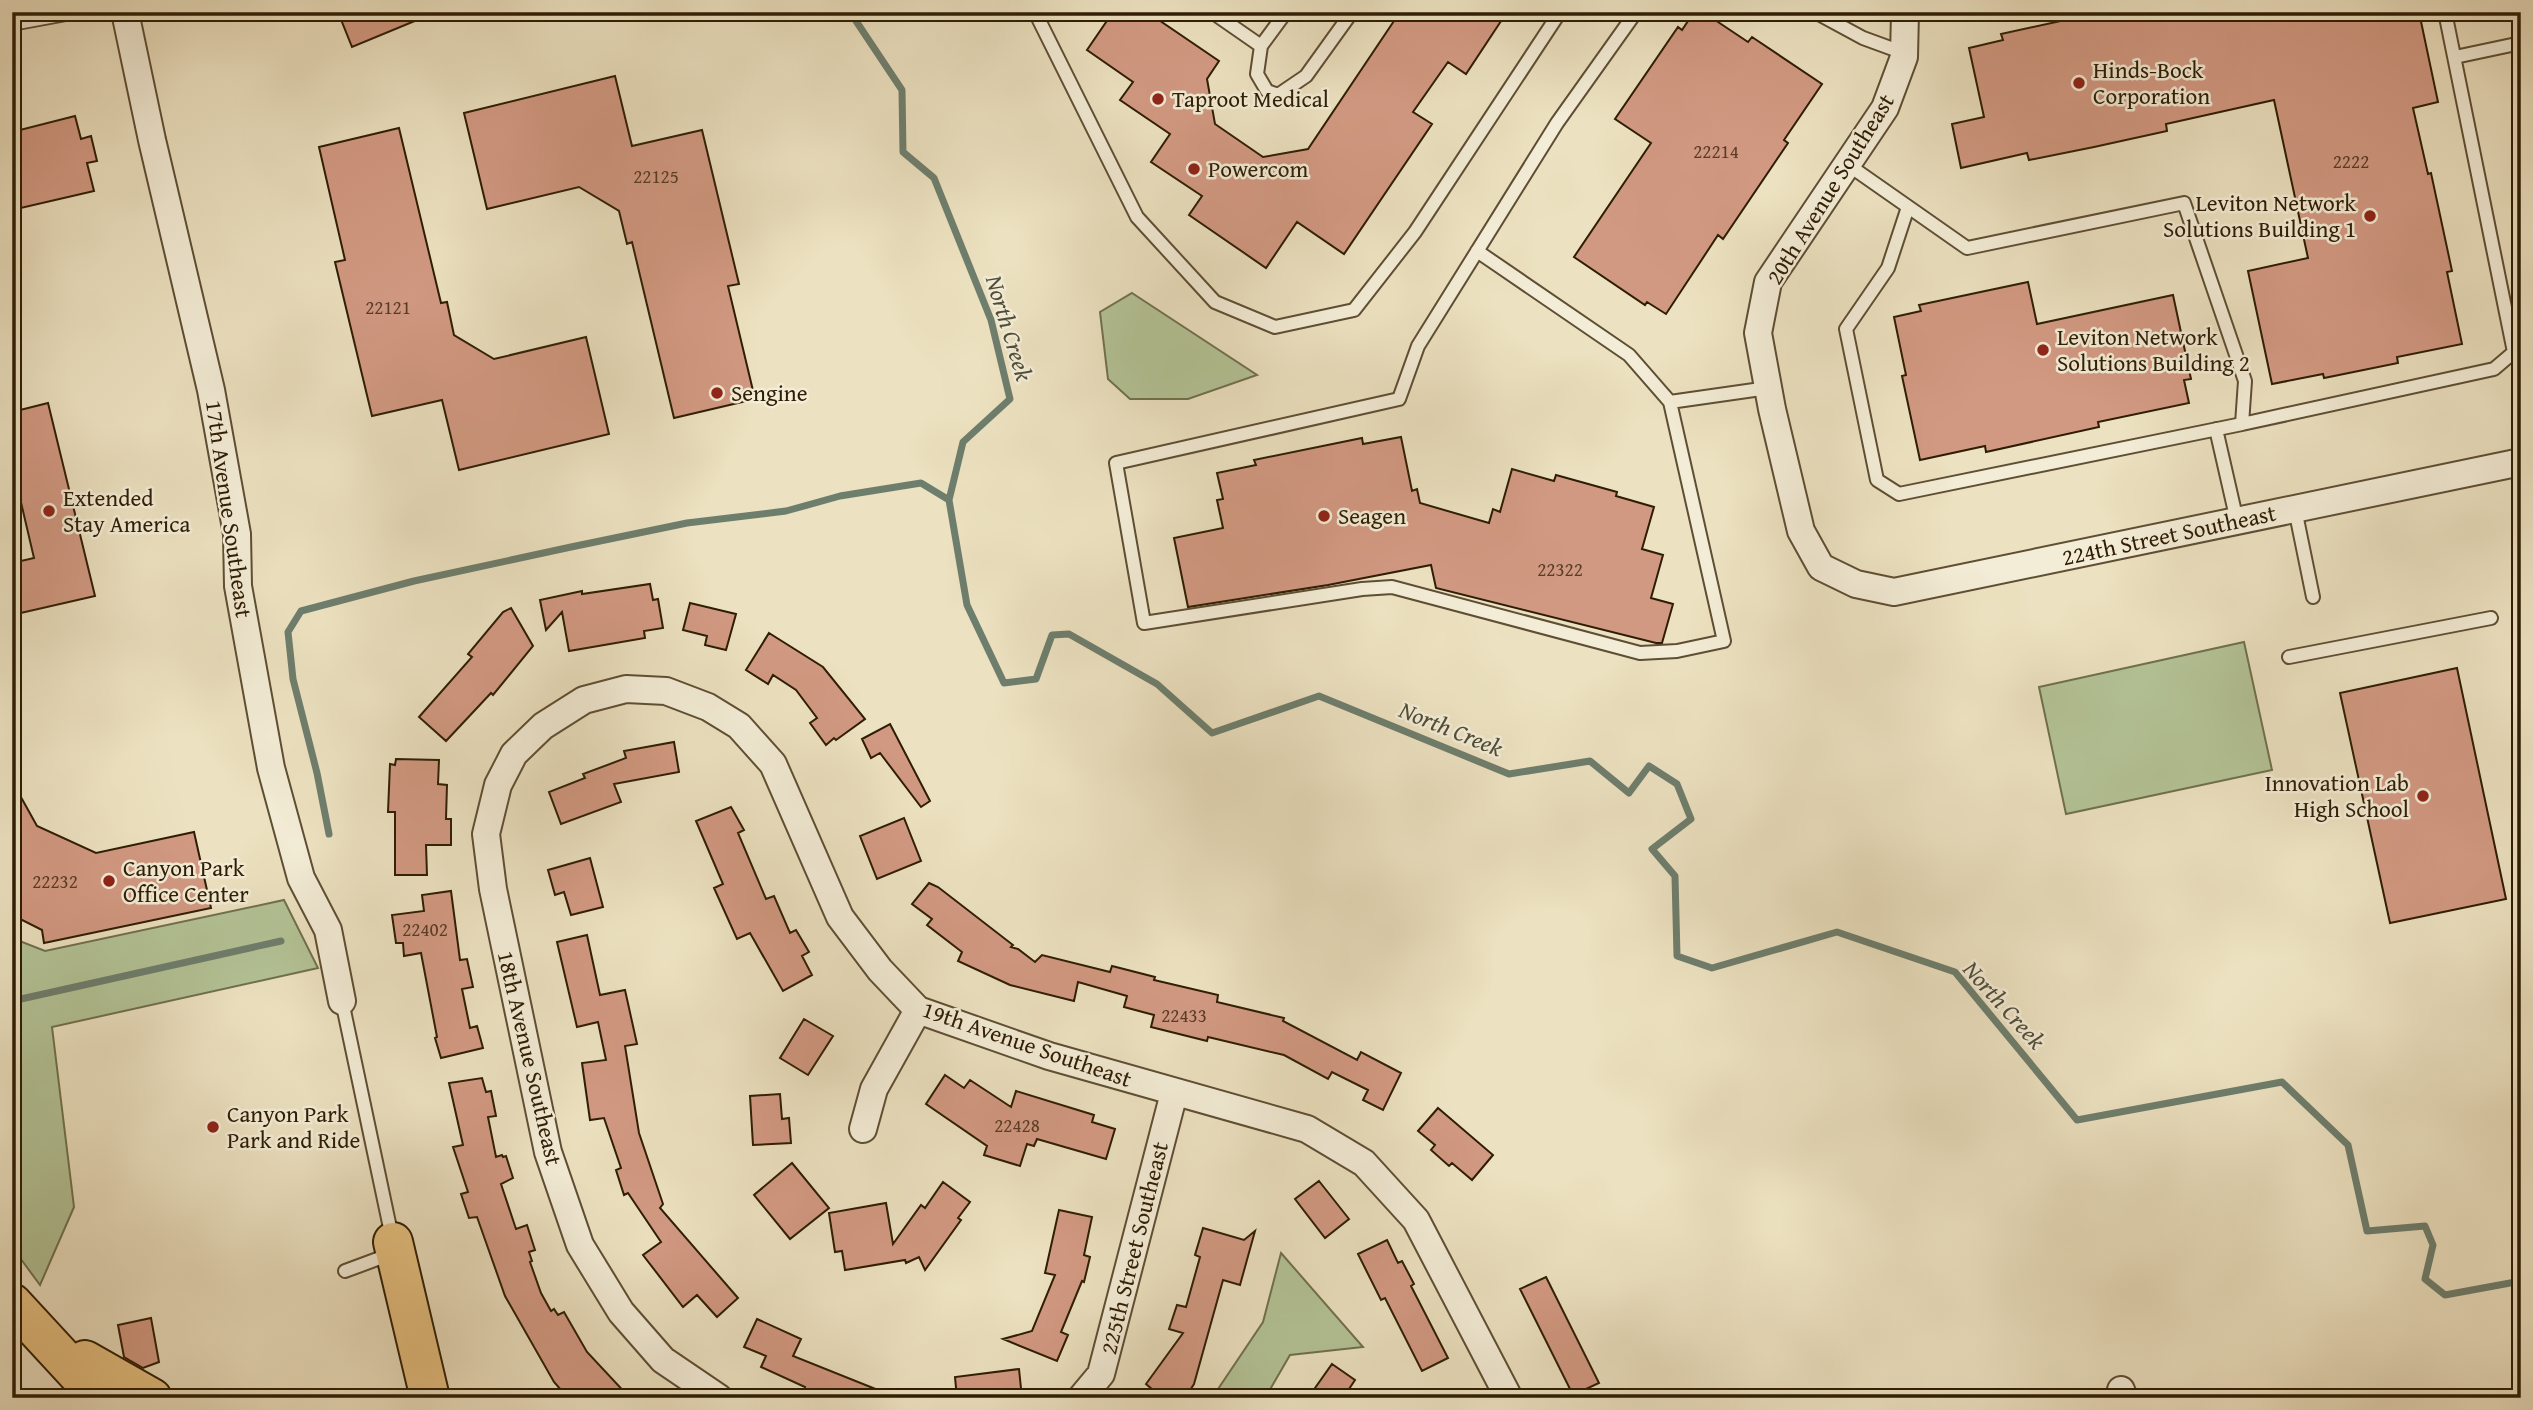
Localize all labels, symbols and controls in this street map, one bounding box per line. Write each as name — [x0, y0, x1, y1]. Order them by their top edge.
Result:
place label: Hinds-Bock Corporation — [2093, 53, 2210, 112]
marker: Hinds-Bock Corporation — [2071, 75, 2087, 91]
place label: Taproot Medical — [1172, 82, 1329, 115]
street label: 20th Avenue Southeast — [1757, 87, 1902, 290]
marker: Taproot Medical — [1150, 91, 1166, 107]
house number: 22214 — [1693, 137, 1739, 165]
house number: 2222 — [2333, 147, 2369, 175]
place label: Powercom — [1208, 152, 1308, 185]
marker: Powercom — [1186, 161, 1202, 177]
house number: 22125 — [633, 162, 679, 190]
place label: Leviton Network Solutions Building 1 — [2163, 186, 2356, 245]
marker: Leviton Network Solutions Building 1 — [2362, 208, 2378, 224]
water label: North Creek — [977, 270, 1042, 385]
house number: 22121 — [365, 293, 411, 321]
place label: Leviton Network Solutions Building 2 — [2057, 320, 2250, 379]
marker: Leviton Network Solutions Building 2 — [2035, 342, 2051, 358]
place label: Sengine — [731, 376, 808, 409]
marker: Sengine — [709, 385, 725, 401]
street label: 17th Avenue Southeast — [198, 398, 261, 620]
place label: Extended Stay America — [63, 481, 190, 540]
street label: 224th Street Southeast — [2059, 496, 2279, 573]
place label: Seagen — [1338, 499, 1406, 532]
marker: Extended Stay America — [41, 503, 57, 519]
marker: Seagen — [1316, 508, 1332, 524]
house number: 22322 — [1537, 555, 1583, 583]
water label: North Creek — [1393, 692, 1508, 765]
place label: Innovation Lab High School — [2265, 766, 2409, 825]
marker: Innovation Lab High School — [2415, 788, 2431, 804]
place label: Canyon Park Office Center — [123, 851, 249, 910]
house number: 22232 — [32, 867, 78, 895]
marker: Canyon Park Office Center — [101, 873, 117, 889]
house number: 22402 — [402, 915, 448, 943]
street label: 18th Avenue Southeast — [490, 947, 571, 1168]
water label: North Creek — [1954, 952, 2054, 1057]
street label: 19th Avenue Southeast — [918, 992, 1136, 1095]
house number: 22433 — [1161, 1001, 1207, 1029]
place label: Canyon Park Park and Ride — [227, 1097, 360, 1156]
house number: 22428 — [994, 1111, 1040, 1139]
marker: Canyon Park Park and Ride — [205, 1119, 221, 1135]
street label: 225th Street Southeast — [1091, 1138, 1176, 1358]

